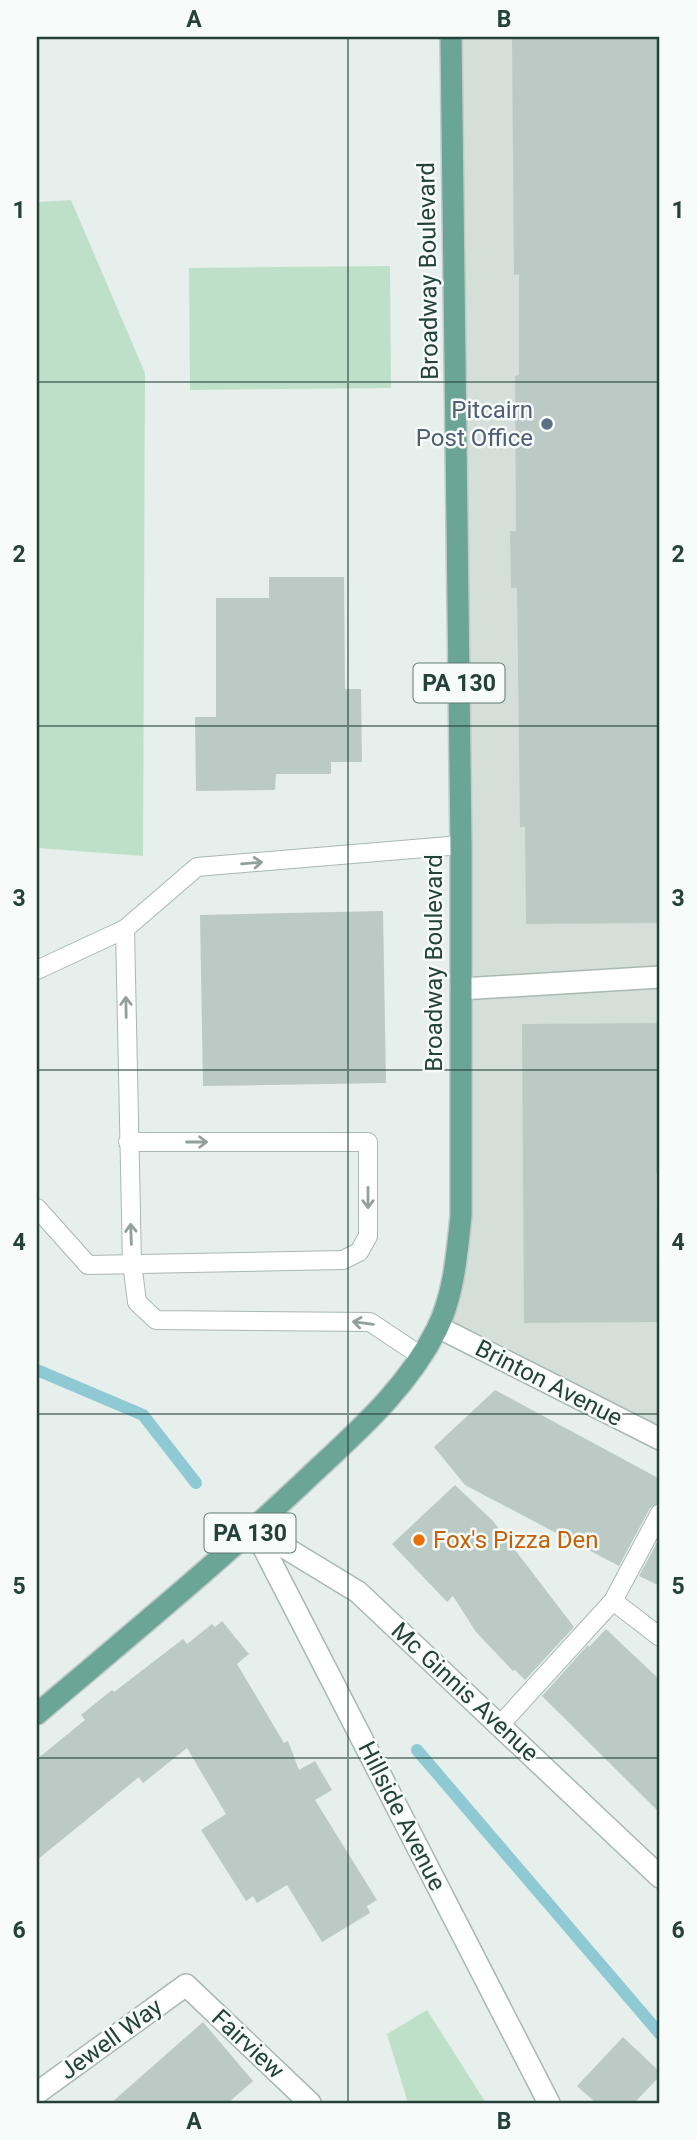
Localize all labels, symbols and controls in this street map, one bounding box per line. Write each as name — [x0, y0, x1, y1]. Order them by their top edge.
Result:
text: A — [186, 6, 202, 33]
text: B — [497, 6, 511, 33]
street label: Broadway Boulevard — [412, 162, 444, 380]
text: 1 — [12, 197, 26, 224]
text: 1 — [671, 197, 685, 224]
place label: Pitcairn Post Office — [416, 396, 533, 452]
marker: Pitcairn Post Office — [539, 416, 555, 432]
text: 2 — [12, 541, 26, 568]
text: 2 — [671, 541, 685, 568]
road number: PA 130 — [414, 664, 504, 702]
street label: Broadway Boulevard — [420, 854, 448, 1072]
one-way arrow — [240, 856, 263, 869]
text: 3 — [12, 885, 26, 912]
text: 3 — [671, 885, 685, 912]
one-way arrow — [120, 996, 133, 1019]
one-way arrow — [185, 1135, 208, 1149]
one-way arrow — [361, 1186, 375, 1209]
one-way arrow — [124, 1223, 137, 1246]
text: 4 — [12, 1229, 26, 1256]
text: 4 — [671, 1229, 685, 1256]
one-way arrow — [352, 1317, 375, 1330]
street label: Brinton Avenue — [471, 1334, 627, 1432]
road number: PA 130 — [204, 1514, 296, 1552]
place label: Fox's Pizza Den — [433, 1526, 599, 1554]
marker: Fox's Pizza Den — [411, 1532, 427, 1548]
text: 5 — [12, 1573, 26, 1600]
text: 5 — [671, 1573, 685, 1600]
street label: Mc Ginnis Avenue — [386, 1617, 544, 1767]
street label: Hillside Avenue — [352, 1737, 452, 1895]
text: 6 — [12, 1917, 26, 1944]
text: 6 — [671, 1917, 685, 1944]
street label: Jewell Way — [54, 1992, 168, 2085]
street label: Fairview — [206, 2004, 290, 2084]
text: A — [186, 2108, 202, 2135]
text: B — [497, 2108, 511, 2135]

